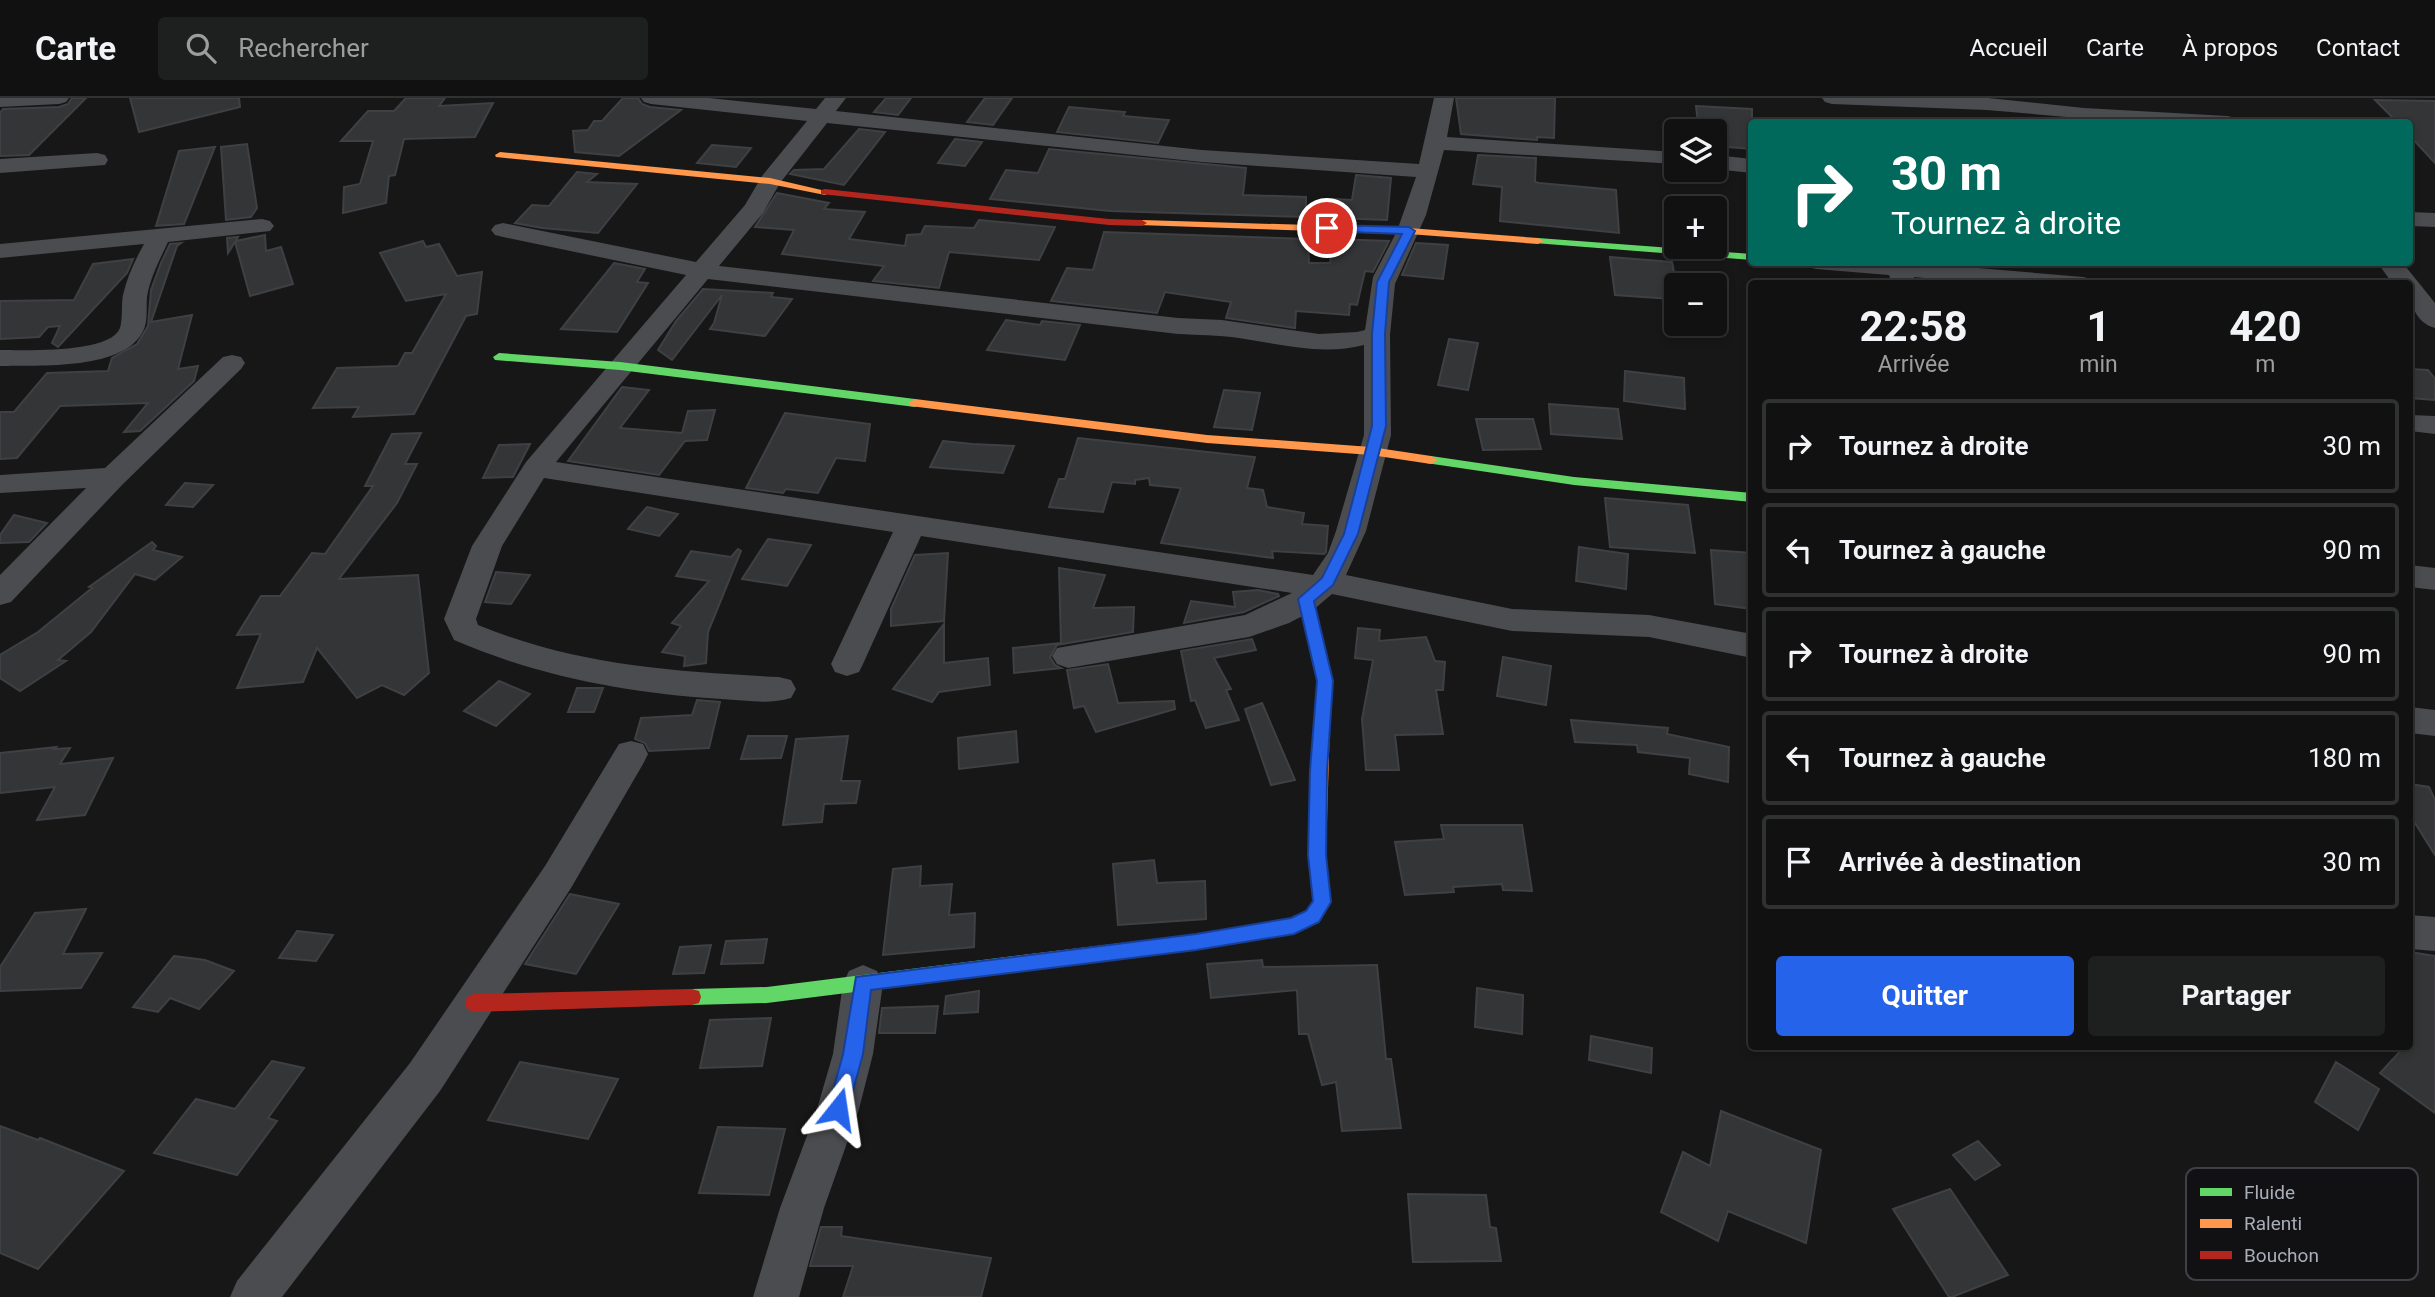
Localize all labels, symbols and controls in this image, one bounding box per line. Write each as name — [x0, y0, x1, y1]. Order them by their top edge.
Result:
search box — [158, 17, 648, 80]
text: Carte — [35, 29, 116, 68]
icon: search — [182, 29, 220, 67]
text: Rechercher — [238, 33, 369, 63]
text: Accueil — [1969, 34, 2048, 62]
text: Carte — [2086, 34, 2144, 62]
text: À propos — [2182, 34, 2278, 62]
text: Contact — [2316, 34, 2400, 62]
map controls — [1664, 119, 1727, 336]
button: layers — [1664, 119, 1727, 182]
text: 30 m — [1891, 145, 2002, 202]
icon: right — [1776, 147, 1867, 238]
button: + — [1664, 196, 1727, 259]
pin — [1297, 198, 1357, 258]
text: Tournez à droite — [1891, 204, 2121, 242]
icon: arrive — [1308, 209, 1346, 247]
button: − — [1664, 273, 1727, 336]
text: 22:58 — [1860, 302, 1968, 351]
text: 1 — [2086, 302, 2111, 351]
text: 420 — [2229, 302, 2302, 351]
text: Arrivée — [1878, 351, 1949, 378]
text: min — [2079, 351, 2118, 378]
text: m — [2255, 351, 2275, 378]
icon: right — [1780, 427, 1818, 465]
text: Tournez à droite — [1839, 431, 2029, 461]
text: 30 m — [2323, 431, 2381, 461]
icon: left — [1780, 531, 1818, 569]
text: Tournez à gauche — [1839, 535, 2046, 565]
text: 90 m — [2323, 535, 2381, 565]
icon: right — [1780, 635, 1818, 673]
text: Tournez à droite — [1839, 639, 2029, 669]
text: 90 m — [2323, 639, 2381, 669]
icon: left — [1780, 739, 1818, 777]
text: Tournez à gauche — [1839, 743, 2046, 773]
text: 180 m — [2308, 743, 2381, 773]
icon: arrive — [1780, 843, 1818, 881]
text: Arrivée à destination — [1839, 847, 2081, 877]
text: 30 m — [2323, 847, 2381, 877]
button: Quitter — [1776, 956, 2074, 1036]
button: Partager — [2088, 956, 2385, 1036]
position arrow — [801, 1072, 875, 1146]
legend — [2186, 1168, 2418, 1280]
text: Fluide — [2244, 1181, 2295, 1204]
text: Ralenti — [2244, 1212, 2302, 1235]
text: Bouchon — [2244, 1244, 2319, 1267]

